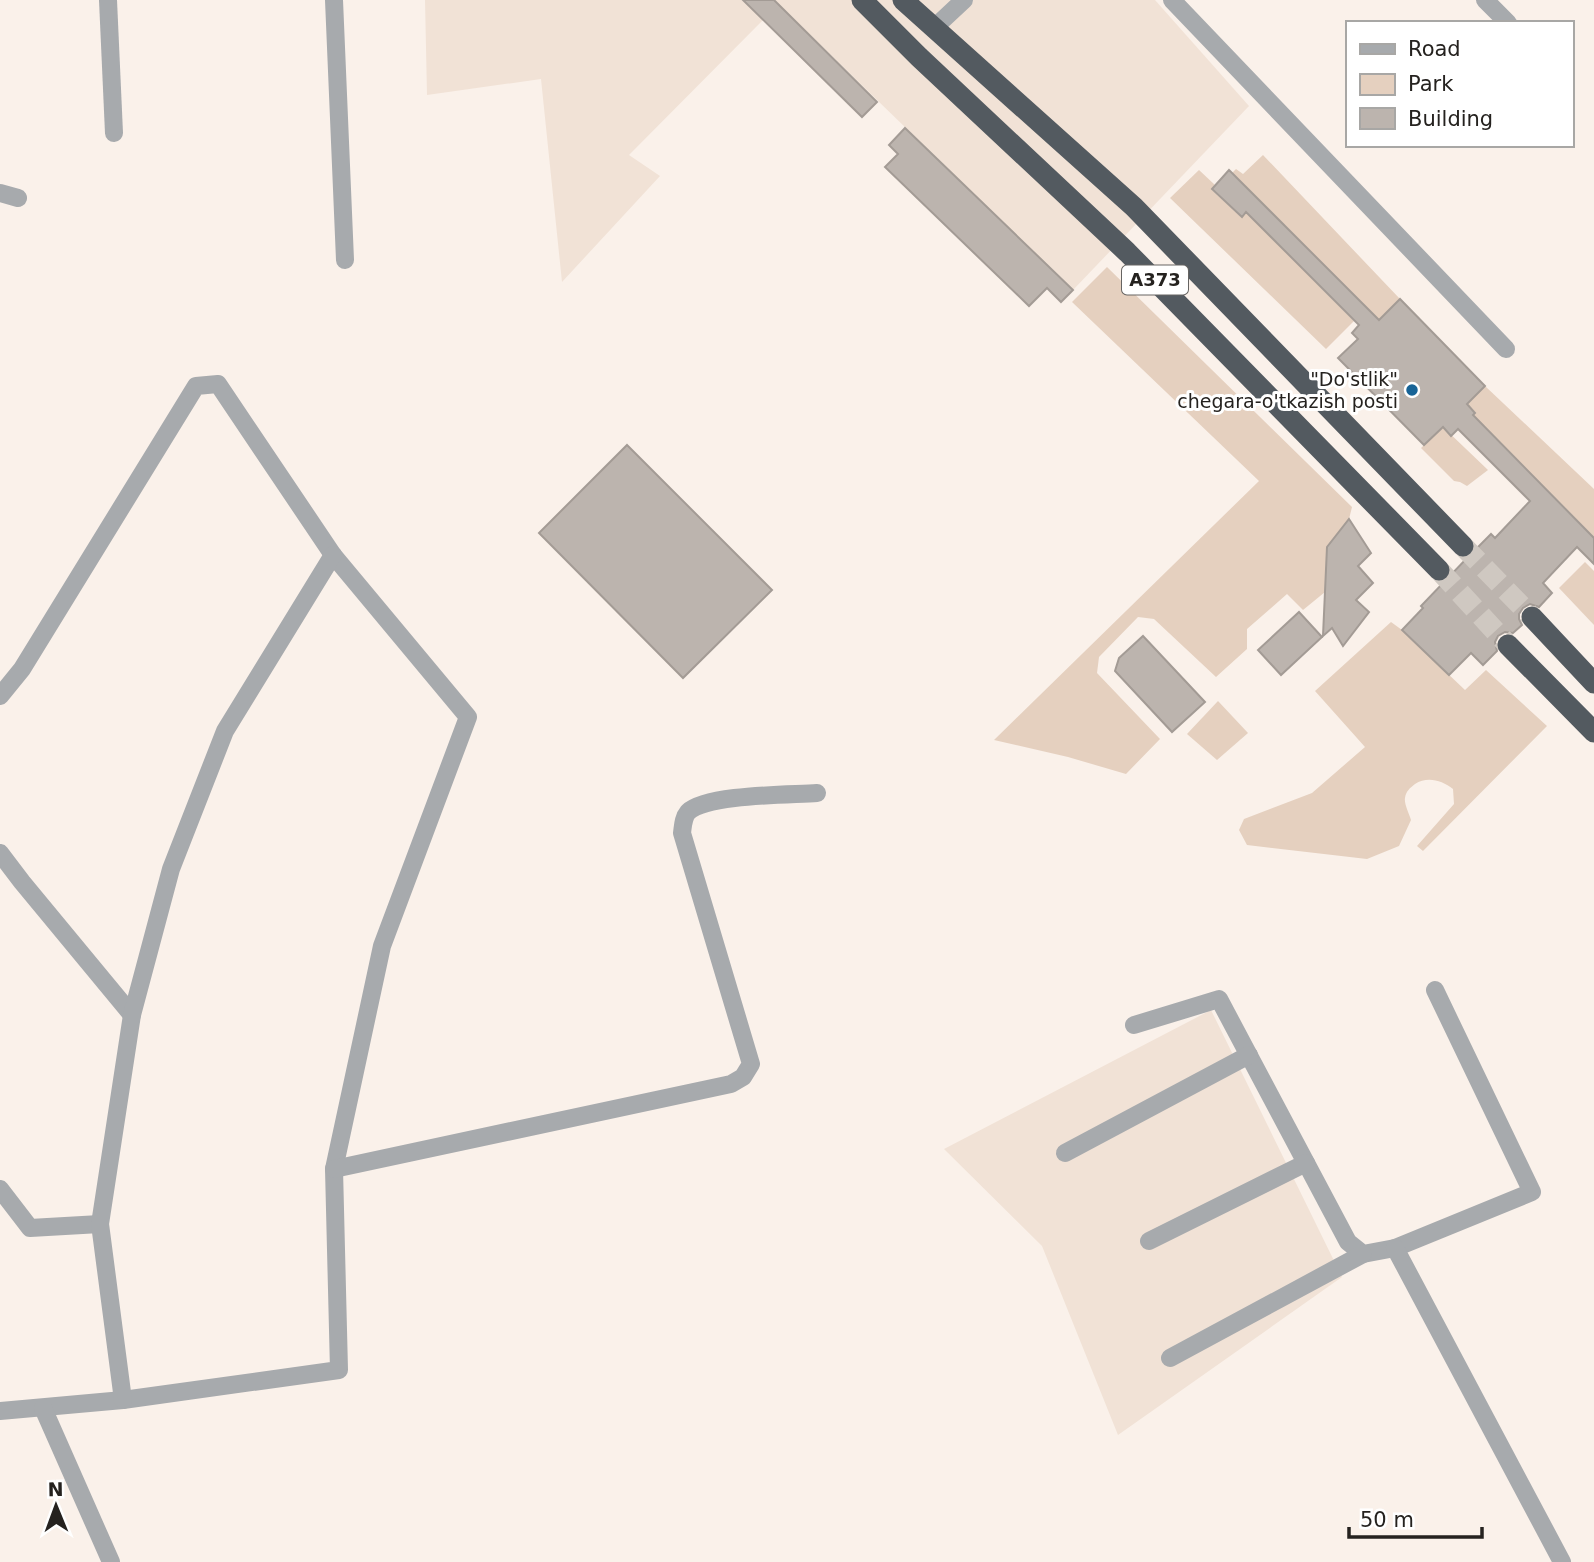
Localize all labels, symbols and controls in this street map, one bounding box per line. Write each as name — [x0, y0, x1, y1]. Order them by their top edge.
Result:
legend — [1346, 21, 1573, 147]
text: Road — [1408, 37, 1461, 61]
text: Park — [1408, 72, 1454, 96]
text: Building — [1408, 107, 1493, 131]
road number: A373 — [1122, 266, 1188, 294]
place label: "Do'stlik" chegara-o'tkazish posti — [1177, 368, 1398, 412]
marker: "Do'stlik" chegara-o'tkazish posti — [1404, 382, 1420, 398]
north arrow — [21, 1471, 91, 1541]
text: N — [48, 1478, 64, 1500]
scale bar — [1349, 1496, 1482, 1540]
text: 50 m — [1360, 1508, 1414, 1532]

